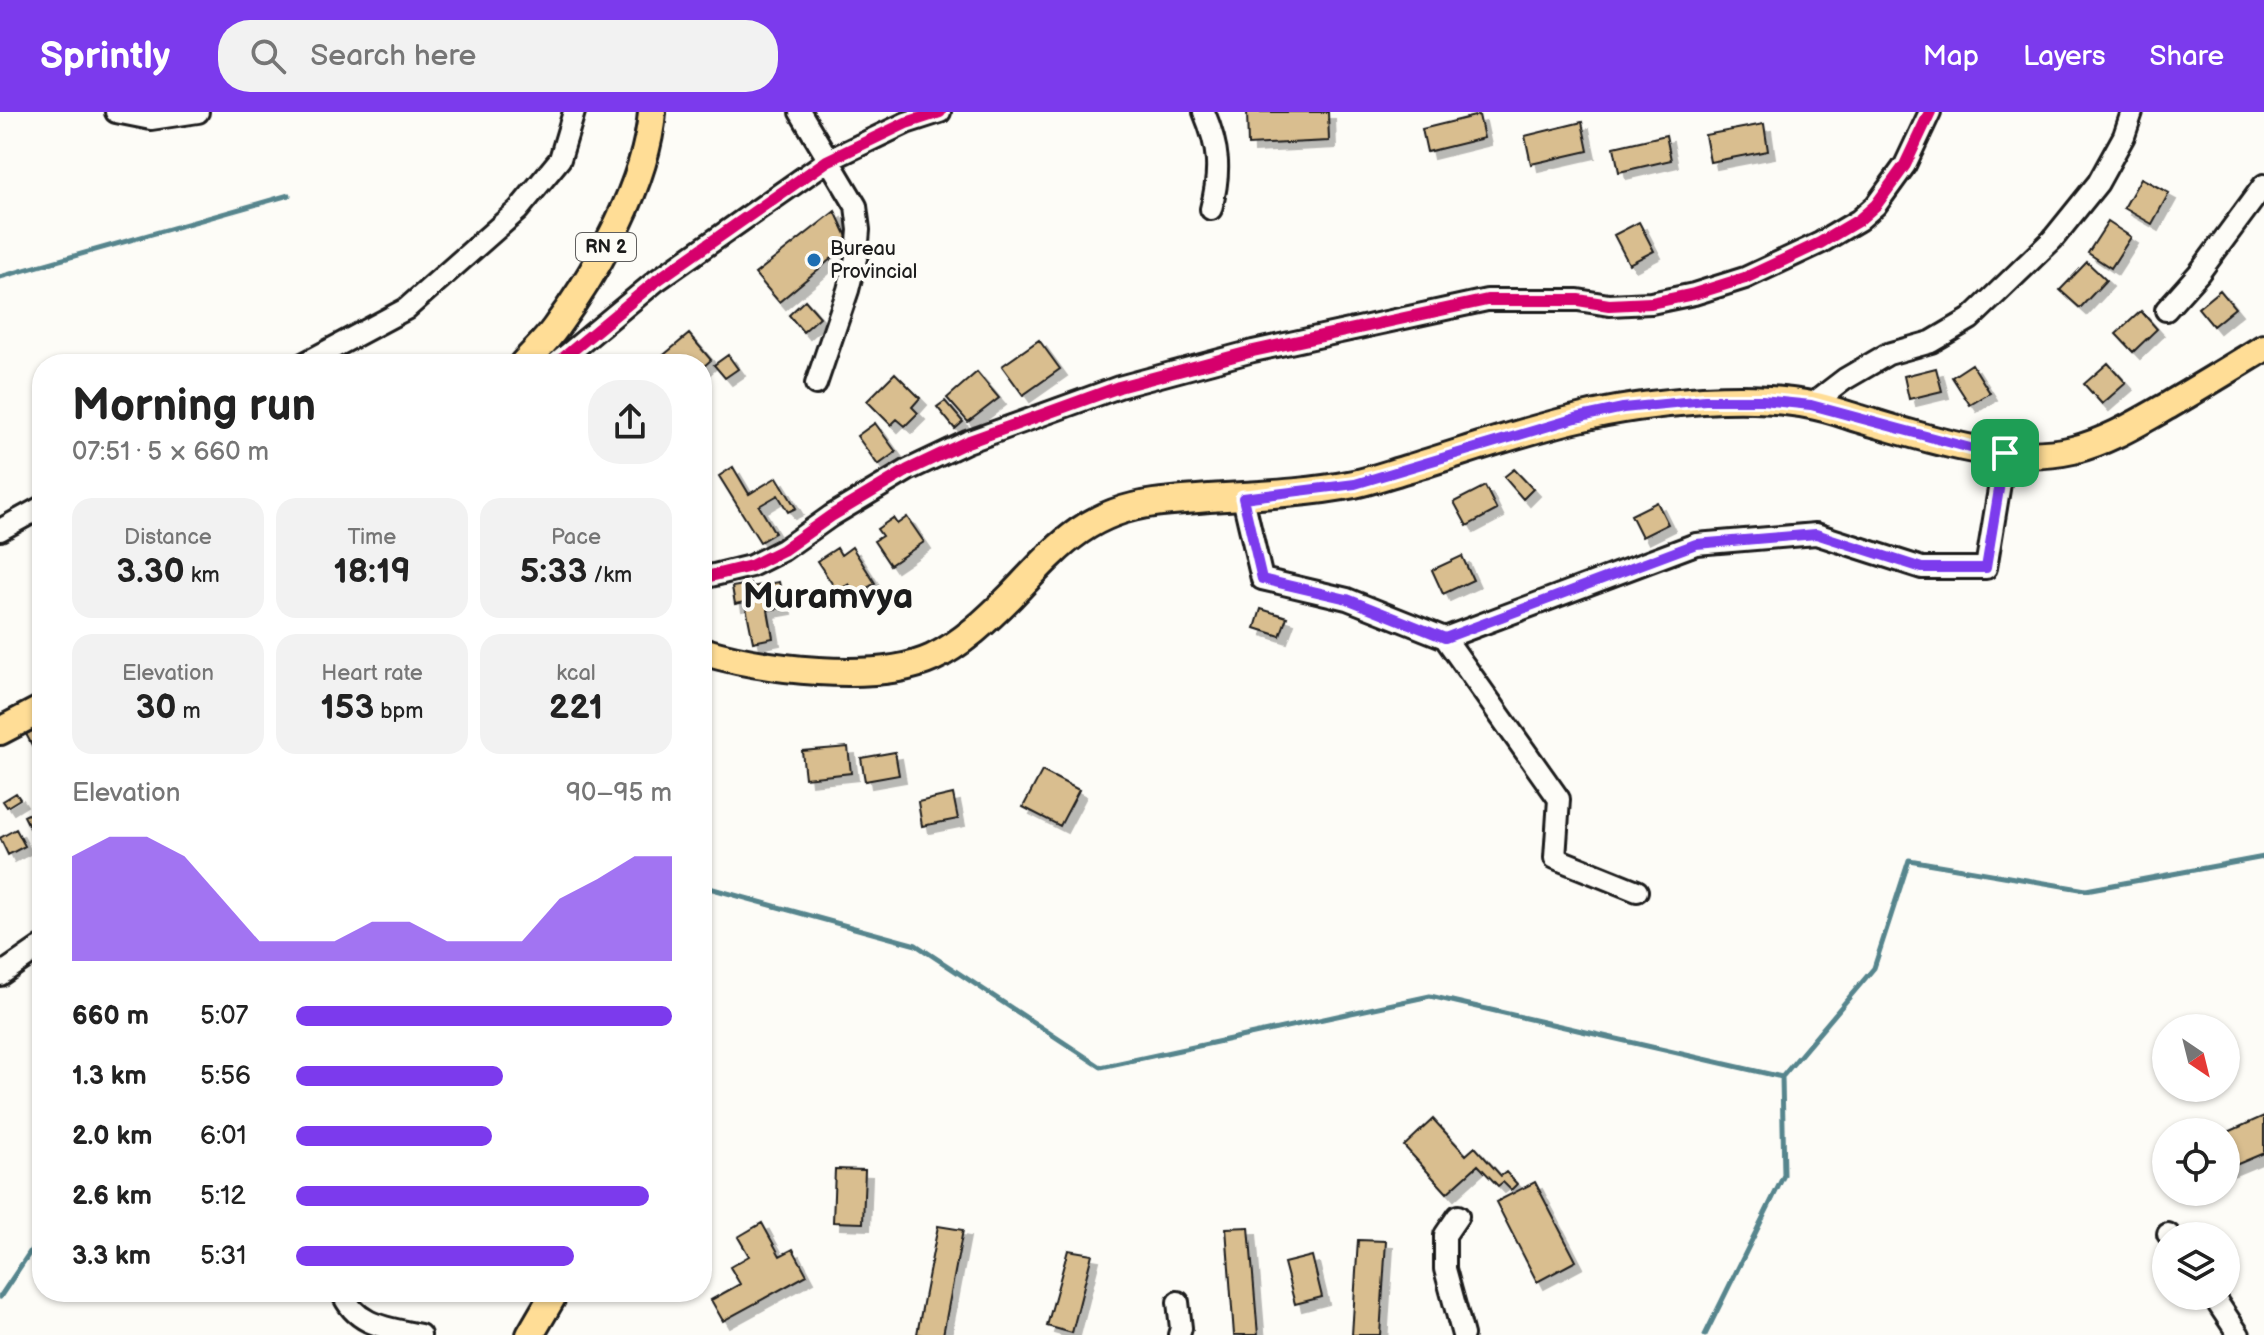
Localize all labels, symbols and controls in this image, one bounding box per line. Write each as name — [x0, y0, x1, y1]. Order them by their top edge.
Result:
search box — [218, 20, 778, 92]
text: Sprintly — [40, 34, 170, 79]
icon: search — [246, 34, 290, 78]
text: Search here — [310, 38, 476, 74]
text: Map — [1923, 40, 1979, 73]
text: Layers — [2023, 40, 2106, 73]
text: Share — [2150, 40, 2224, 73]
road number: RN 2 — [576, 233, 636, 261]
place label: Bureau Provincial — [830, 237, 917, 284]
marker: Bureau Provincial — [805, 251, 823, 269]
text: Morning run — [72, 380, 316, 433]
button: share — [588, 380, 672, 464]
pin — [1971, 419, 2039, 487]
icon: arrive — [1983, 431, 2027, 475]
text: 07:51 · 5 × 660 m — [72, 437, 269, 468]
text: Distance — [124, 524, 212, 551]
text: Time — [348, 524, 396, 551]
text: Pace — [551, 524, 601, 551]
text: 3.30 — [116, 551, 185, 592]
text: 18:19 — [333, 551, 411, 592]
text: 5:33 — [520, 551, 587, 592]
text: km — [185, 562, 220, 589]
text: /km — [587, 562, 632, 589]
district label: Muramvya — [743, 576, 913, 619]
text: Elevation — [122, 660, 214, 687]
text: Heart rate — [321, 660, 423, 687]
text: kcal — [556, 660, 596, 687]
text: 30 — [135, 687, 176, 728]
text: 153 — [320, 687, 374, 728]
text: 221 — [549, 687, 603, 728]
text: m — [176, 698, 201, 725]
text: bpm — [374, 698, 424, 725]
text: Elevation — [72, 778, 180, 809]
text: 90–95 m — [566, 778, 672, 809]
text: 660 m — [72, 1001, 149, 1032]
text: 5:07 — [200, 1001, 248, 1032]
north arrow — [2152, 1014, 2240, 1102]
map controls — [2152, 1014, 2240, 1310]
text: 1.3 km — [72, 1061, 147, 1092]
text: 5:56 — [200, 1061, 251, 1092]
button: locate — [2152, 1118, 2240, 1206]
text: 2.0 km — [72, 1121, 152, 1152]
text: 6:01 — [200, 1121, 247, 1152]
text: 2.6 km — [72, 1181, 152, 1212]
text: 5:12 — [200, 1181, 246, 1212]
button: layers — [2152, 1222, 2240, 1310]
text: 3.3 km — [72, 1241, 151, 1272]
text: 5:31 — [200, 1241, 246, 1272]

